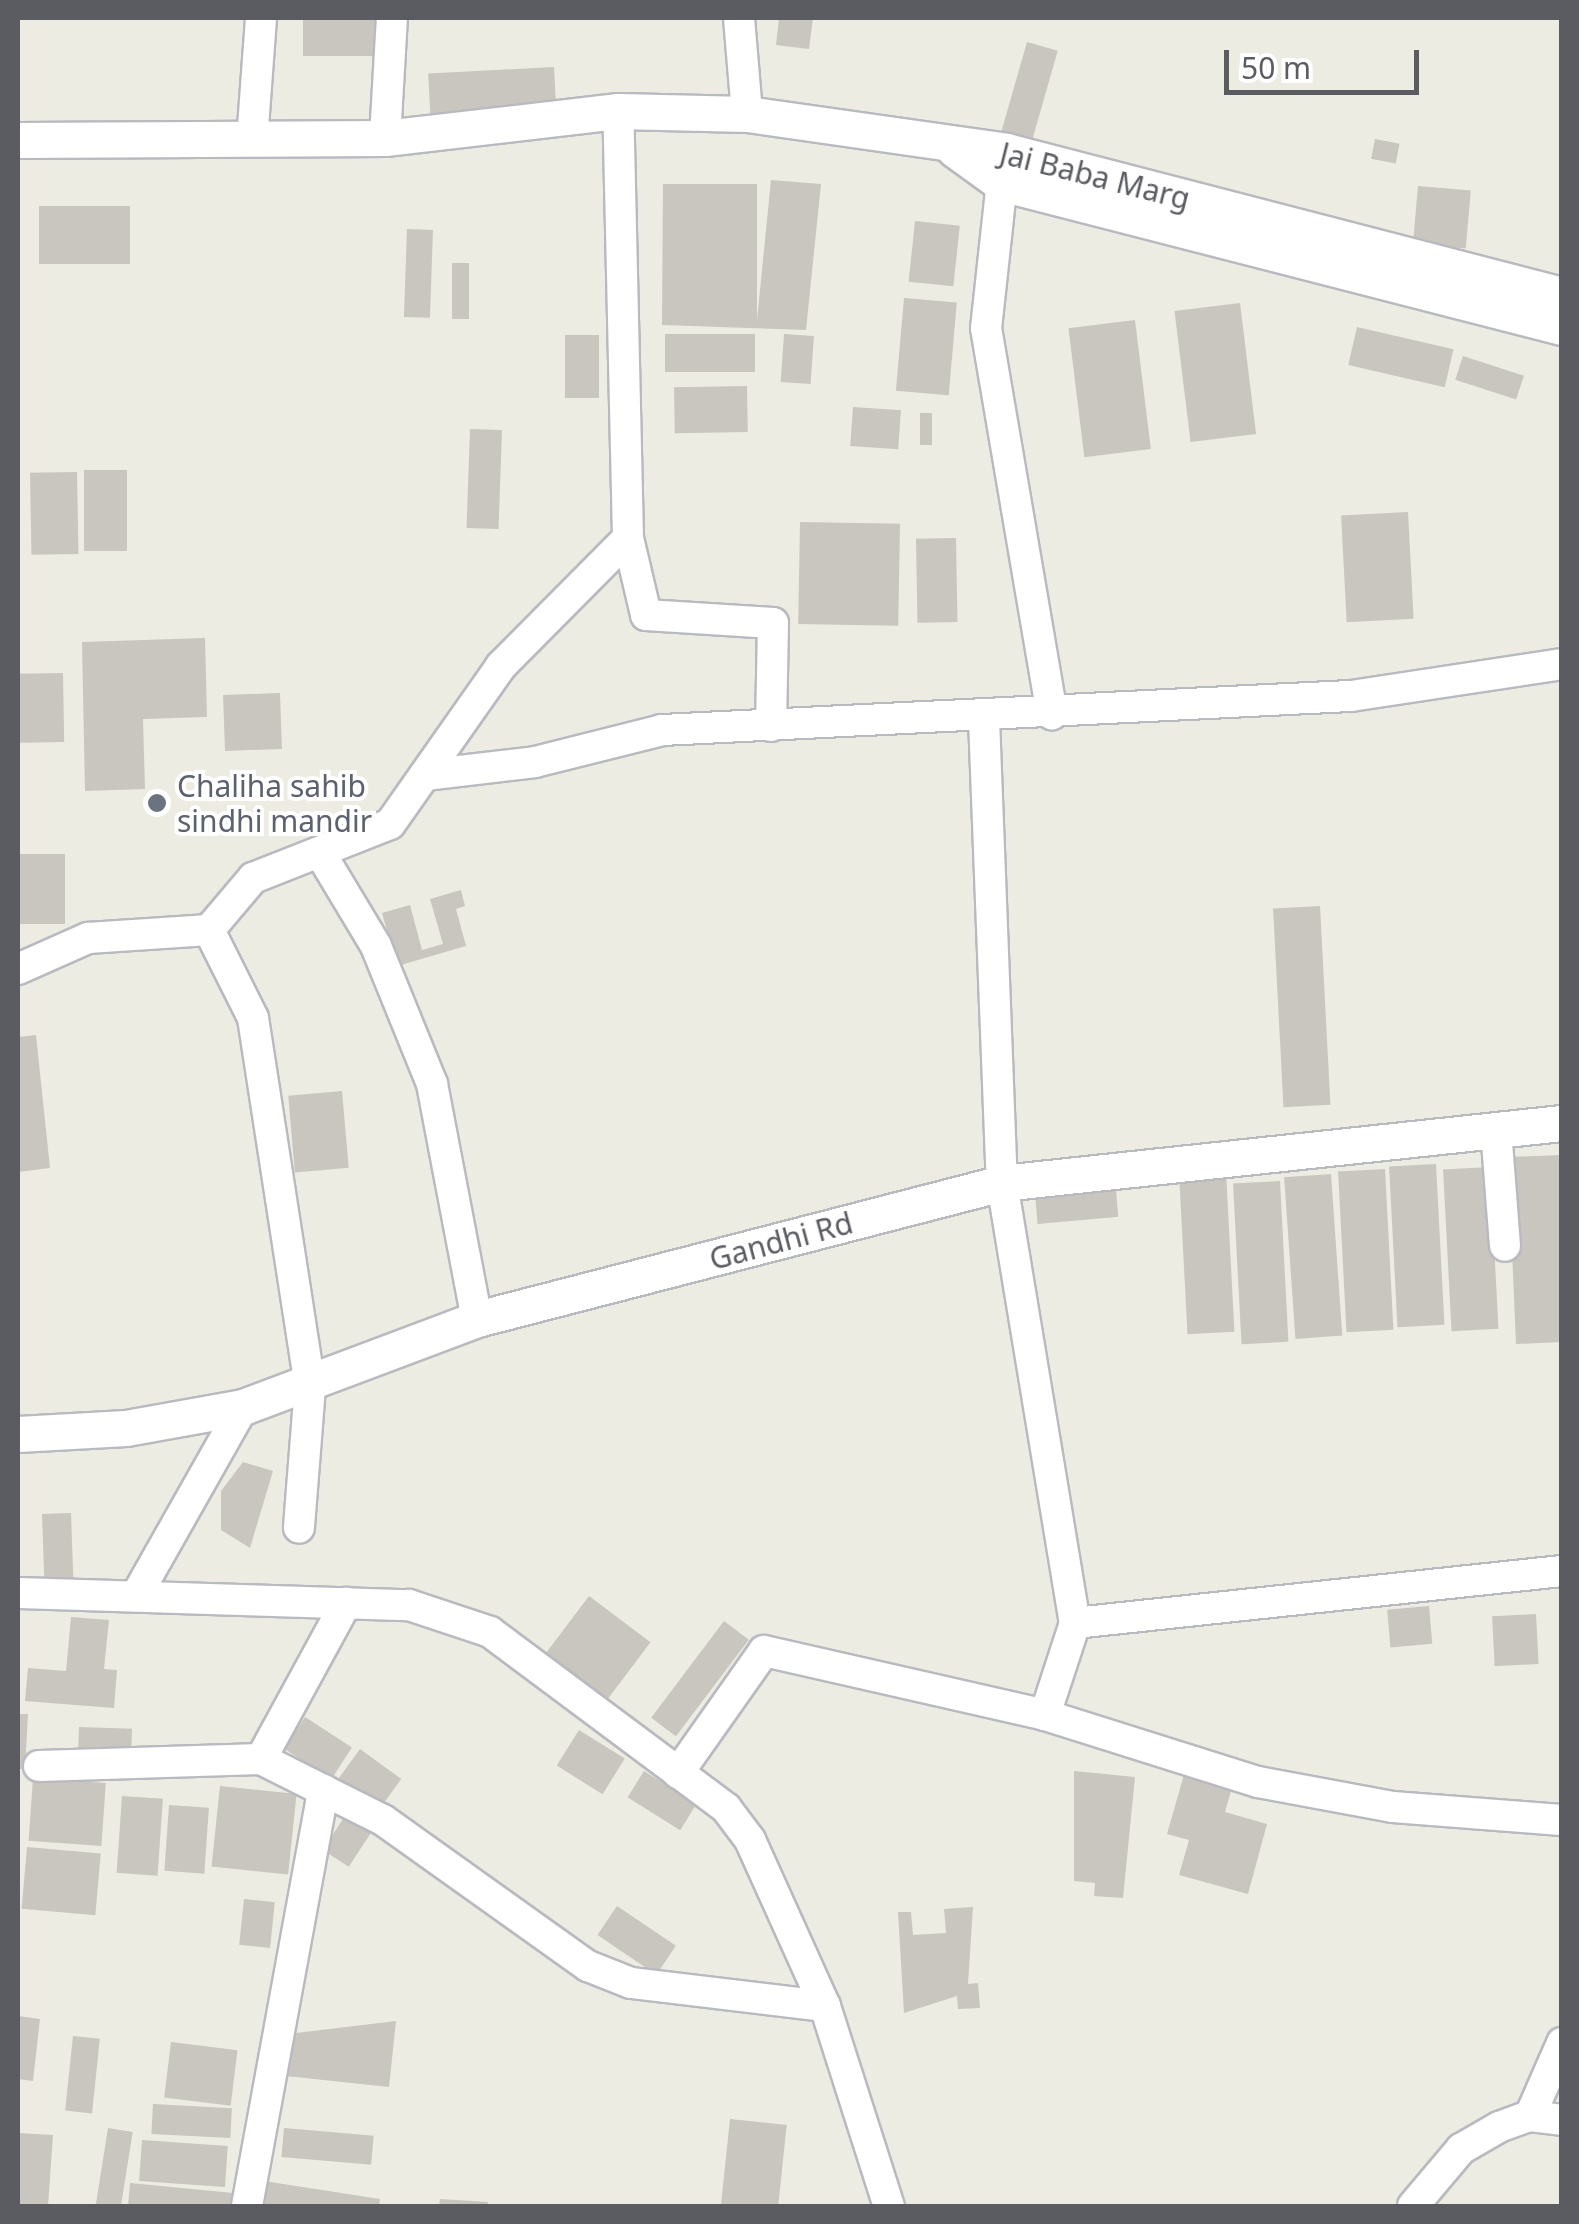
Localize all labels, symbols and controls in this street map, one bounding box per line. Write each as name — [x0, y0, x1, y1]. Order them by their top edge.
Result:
scale bar — [1229, 30, 1424, 92]
text: 50 m — [1241, 47, 1311, 88]
street label: Jai Baba Marg — [996, 135, 1194, 217]
place label: Chaliha sahib sindhi mandir — [177, 768, 372, 838]
marker: Chaliha sahib sindhi mandir — [146, 792, 168, 814]
street label: Gandhi Rd — [705, 1205, 857, 1277]

